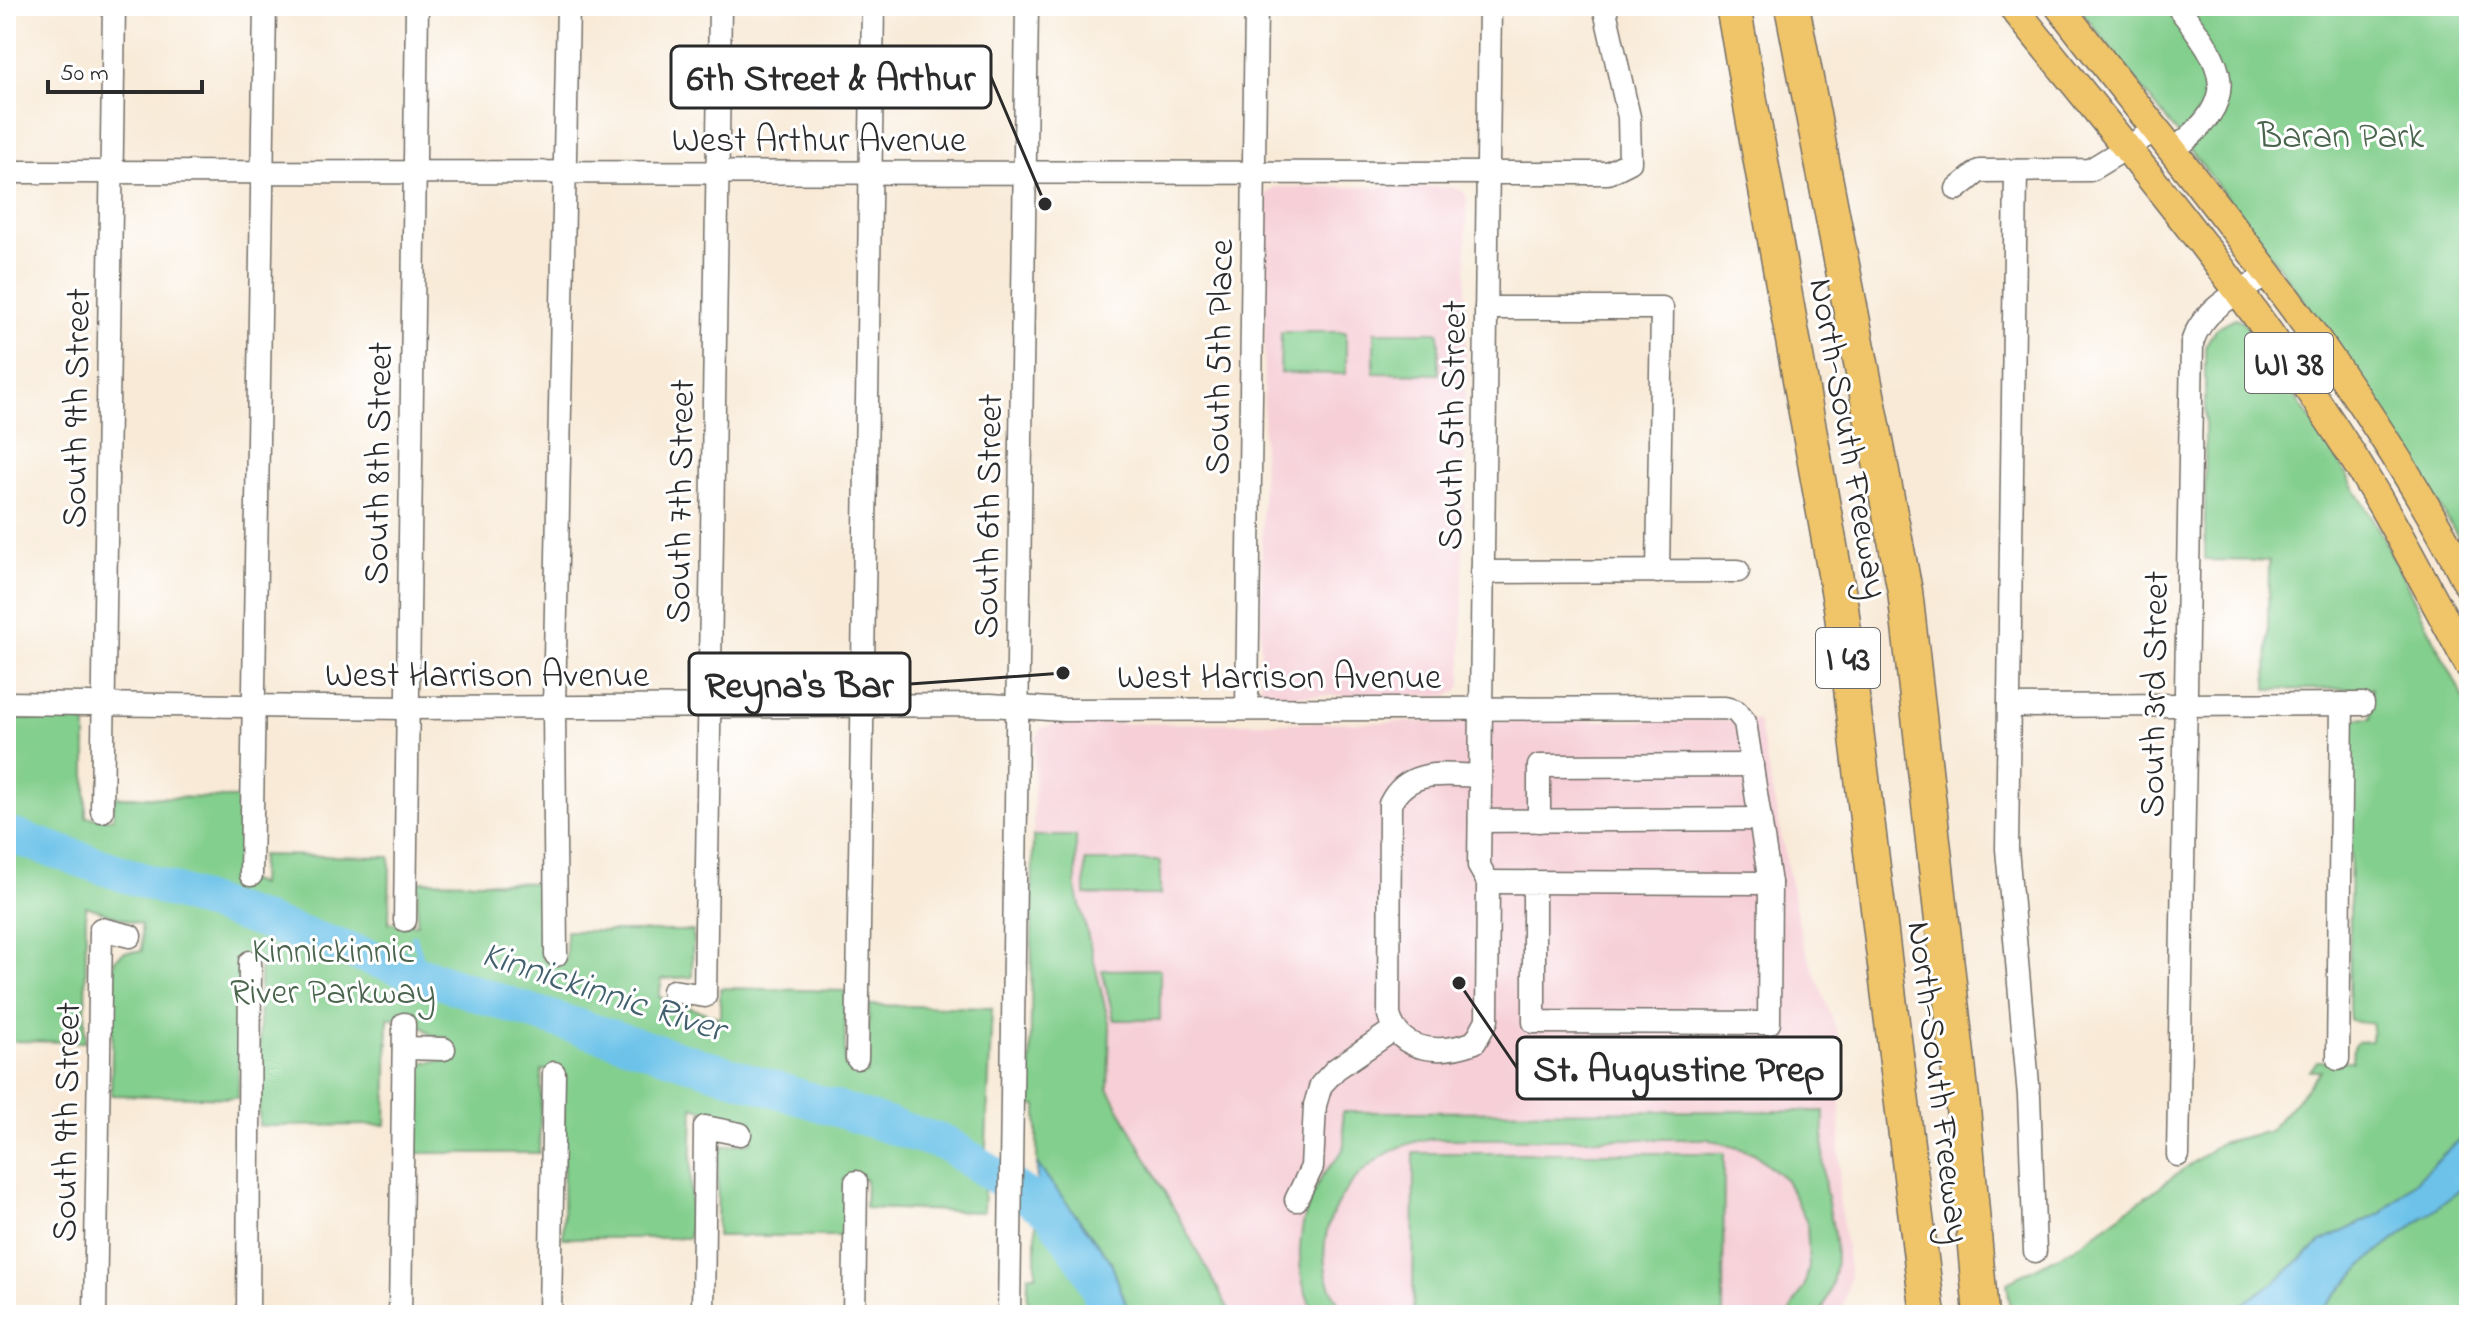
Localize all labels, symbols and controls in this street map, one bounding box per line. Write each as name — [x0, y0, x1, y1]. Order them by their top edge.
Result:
scale bar — [48, 44, 202, 94]
callout: 6th Street & Arthur — [671, 46, 991, 108]
text: 6th Street & Arthur — [687, 53, 977, 109]
text: 50 m — [60, 57, 109, 92]
park label: Baran Park — [2257, 112, 2424, 165]
street label: West Arthur Avenue — [672, 116, 967, 169]
street label: South 5th Place — [1193, 238, 1250, 475]
street label: North-South Freeway — [1792, 274, 1901, 603]
street label: South 9th Street — [50, 288, 107, 529]
street label: South 5th Street — [1426, 300, 1483, 551]
road number: WI 38 — [2245, 333, 2333, 393]
street label: South 8th Street — [352, 341, 409, 585]
street label: South 7th Street — [654, 379, 711, 624]
street label: South 6th Street — [962, 393, 1019, 639]
street label: South 3rd Street — [2128, 570, 2185, 818]
road number: I 43 — [1816, 628, 1880, 688]
street label: West Harrison Avenue — [325, 651, 650, 704]
callout: Reyna's Bar — [689, 653, 910, 715]
street label: West Harrison Avenue — [1117, 653, 1442, 706]
text: Reyna's Bar — [704, 660, 895, 716]
street label: North-South Freeway — [1890, 918, 1983, 1247]
park label: Kinnickinnic River Parkway — [230, 927, 436, 1021]
water label: Kinnickinnic River — [474, 928, 736, 1061]
street label: South 9th Street — [40, 1002, 97, 1243]
callout: St. Augustine Prep — [1517, 1037, 1841, 1099]
text: St. Augustine Prep — [1533, 1044, 1825, 1100]

